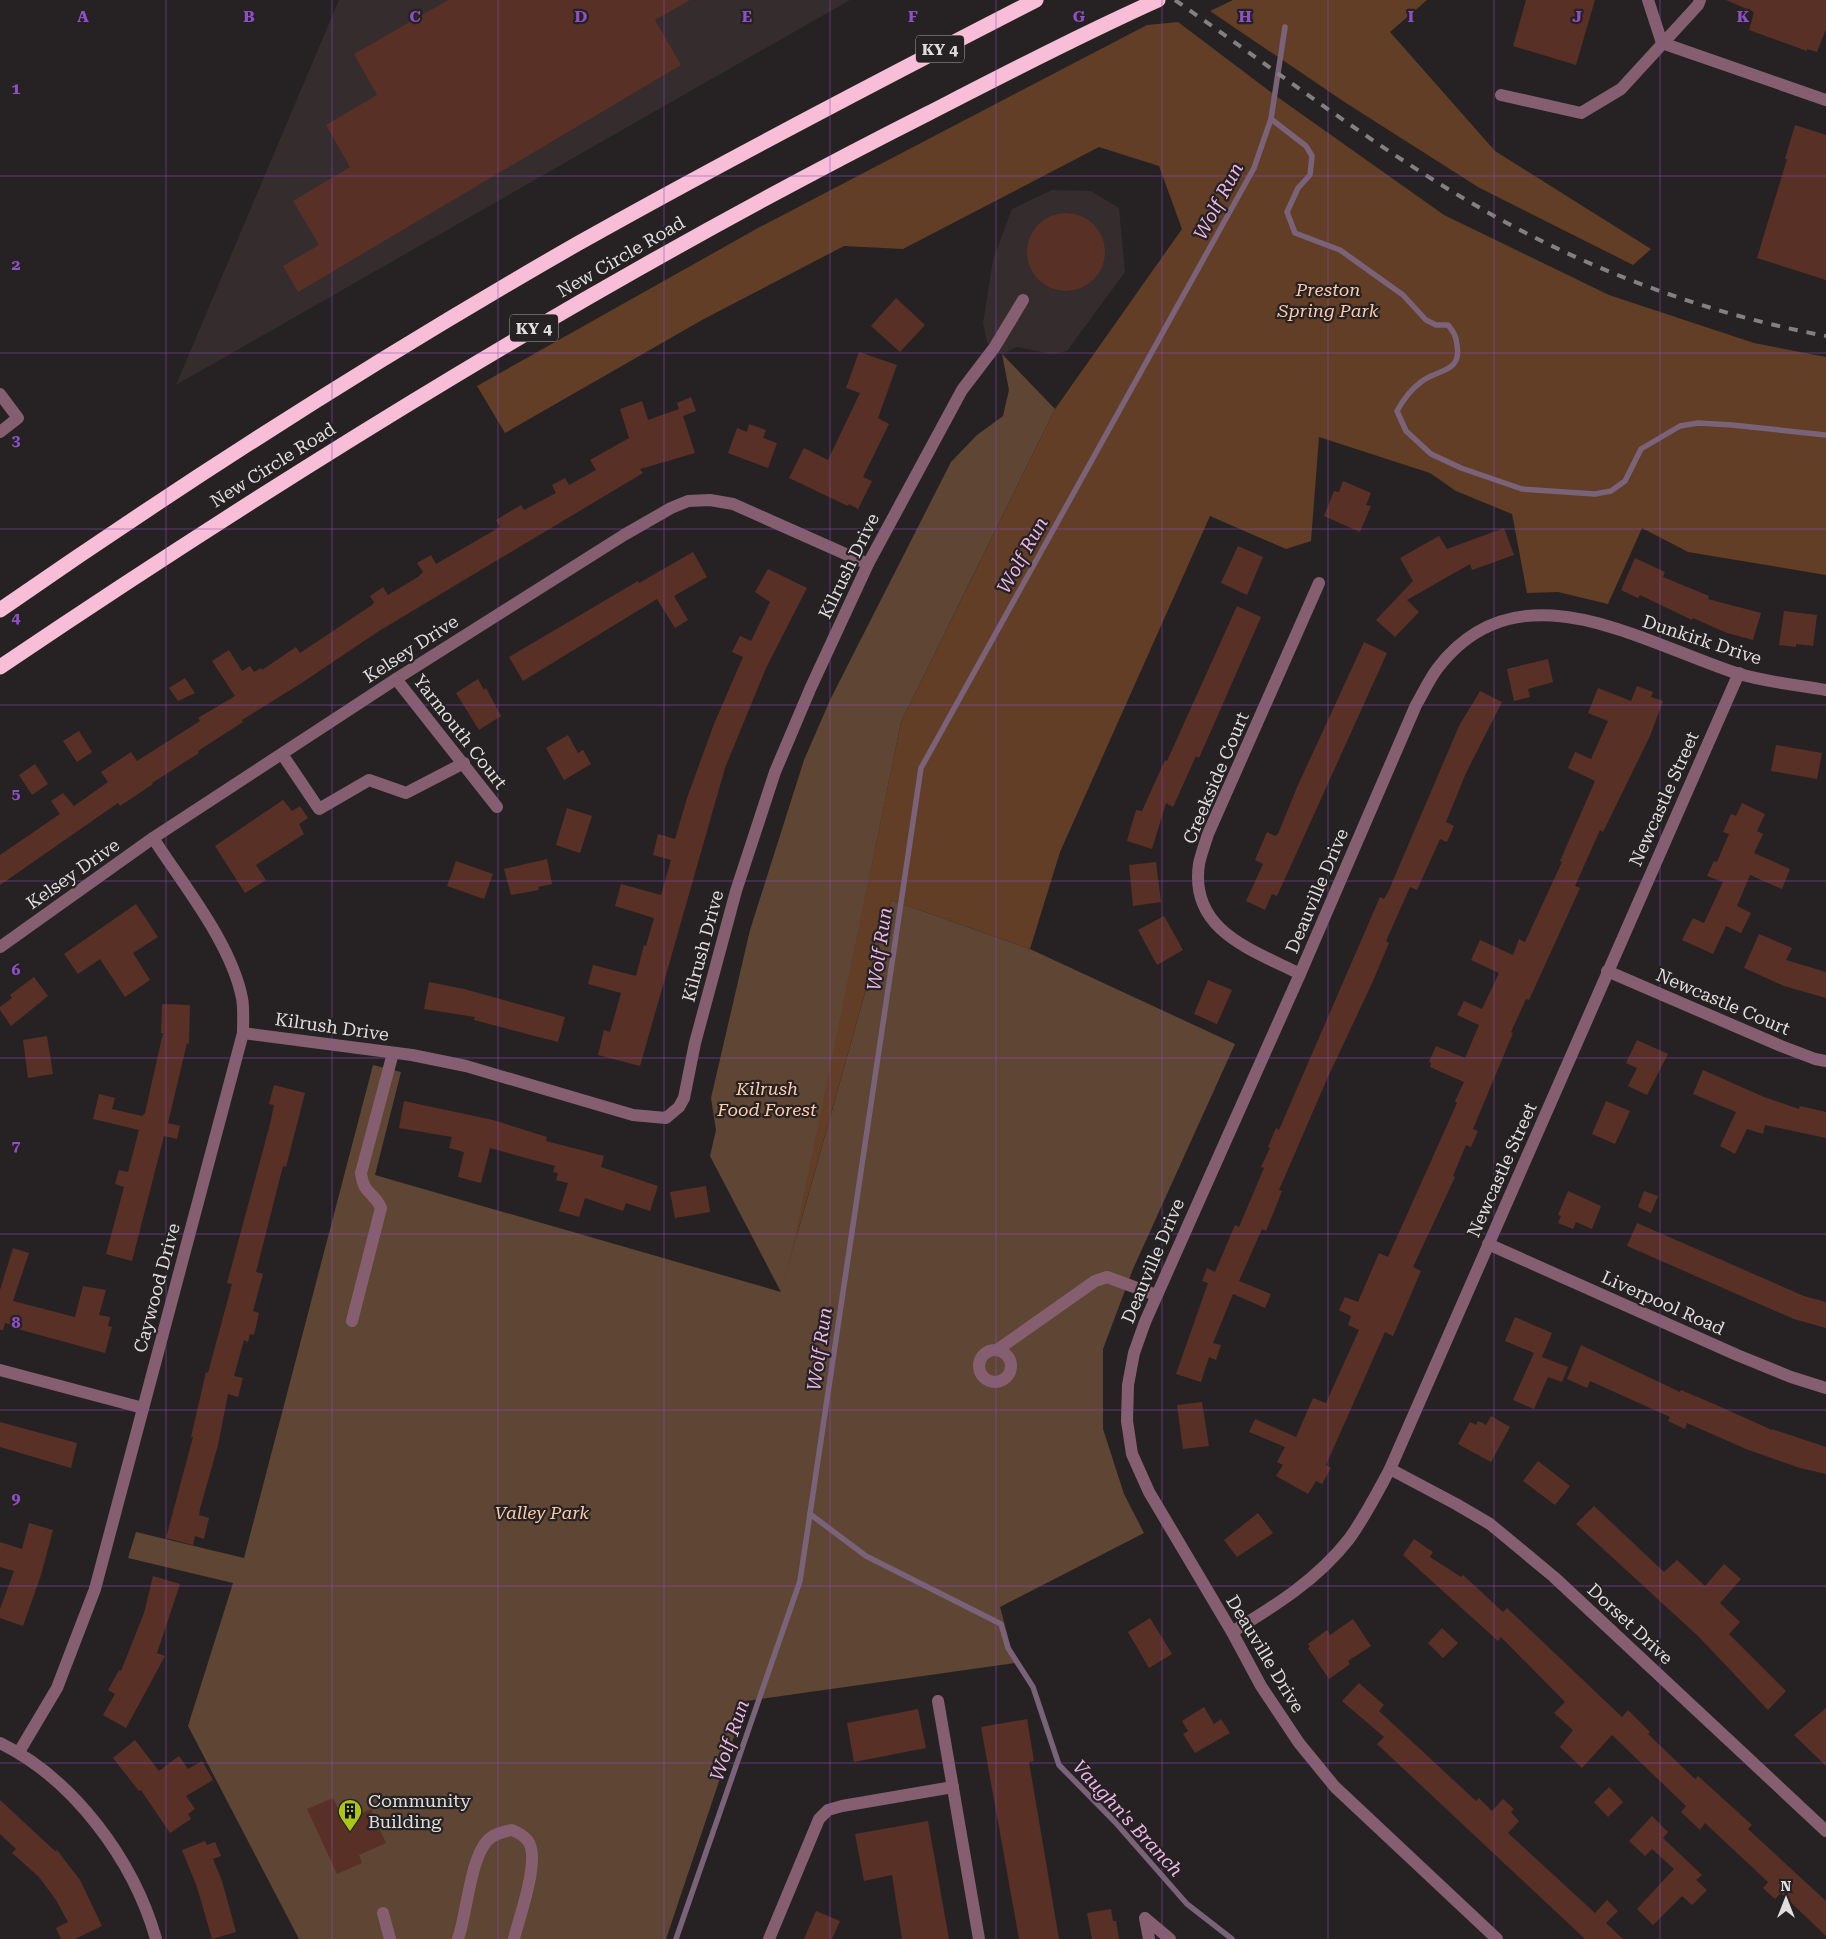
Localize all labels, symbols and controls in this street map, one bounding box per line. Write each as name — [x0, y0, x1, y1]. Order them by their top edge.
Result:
text: A — [77, 7, 89, 26]
text: B — [243, 7, 255, 26]
text: C — [409, 7, 421, 26]
text: D — [575, 7, 588, 26]
text: E — [742, 7, 752, 26]
text: F — [908, 7, 918, 26]
text: G — [1073, 7, 1086, 26]
text: H — [1238, 7, 1252, 26]
text: I — [1408, 7, 1414, 26]
text: J — [1572, 7, 1582, 26]
text: K — [1737, 7, 1750, 26]
road number: KY 4 — [916, 36, 964, 62]
text: 1 — [12, 79, 21, 98]
water label: Wolf Run — [1189, 159, 1248, 244]
street label: New Circle Road — [553, 211, 689, 302]
text: 2 — [12, 255, 21, 274]
park label: Preston Spring Park — [1277, 279, 1379, 321]
road number: KY 4 — [510, 314, 558, 342]
street label: New Circle Road — [206, 417, 340, 512]
text: 3 — [12, 431, 21, 450]
street label: Kilrush Drive — [814, 510, 883, 622]
water label: Wolf Run — [992, 513, 1053, 598]
text: 4 — [12, 608, 21, 627]
street label: Kelsey Drive — [360, 610, 462, 687]
street label: Dunkirk Drive — [1640, 610, 1764, 669]
street label: Yarmouth Court — [409, 670, 512, 793]
street label: Creekside Court — [1178, 709, 1253, 847]
street label: Newcastle Street — [1624, 728, 1703, 869]
text: 5 — [12, 784, 21, 803]
street label: Deauville Drive — [1281, 825, 1352, 956]
street label: Kelsey Drive — [22, 834, 123, 913]
street label: Kilrush Drive — [678, 888, 728, 1004]
water label: Wolf Run — [862, 906, 897, 992]
text: 6 — [12, 960, 21, 979]
street label: Newcastle Court — [1653, 964, 1793, 1039]
street label: Kilrush Drive — [274, 1008, 390, 1045]
park label: Kilrush Food Forest — [716, 1078, 817, 1120]
street label: Newcastle Street — [1462, 1099, 1541, 1240]
text: 7 — [12, 1136, 21, 1155]
street label: Deauville Drive — [1117, 1195, 1188, 1326]
street label: Caywood Drive — [129, 1221, 184, 1355]
street label: Liverpool Road — [1598, 1266, 1728, 1339]
water label: Wolf Run — [802, 1306, 837, 1392]
text: 8 — [12, 1313, 21, 1332]
text: 9 — [12, 1489, 21, 1508]
park label: Valley Park — [495, 1502, 589, 1523]
street label: Dorset Drive — [1583, 1579, 1677, 1669]
street label: Deauville Drive — [1222, 1591, 1309, 1716]
water label: Wolf Run — [705, 1697, 754, 1784]
water label: Vaughn's Branch — [1068, 1755, 1188, 1881]
place label: Community Building — [368, 1790, 471, 1832]
building icon: Community Building — [337, 1798, 363, 1832]
north arrow — [1761, 1874, 1811, 1924]
text: N — [1781, 1878, 1792, 1894]

